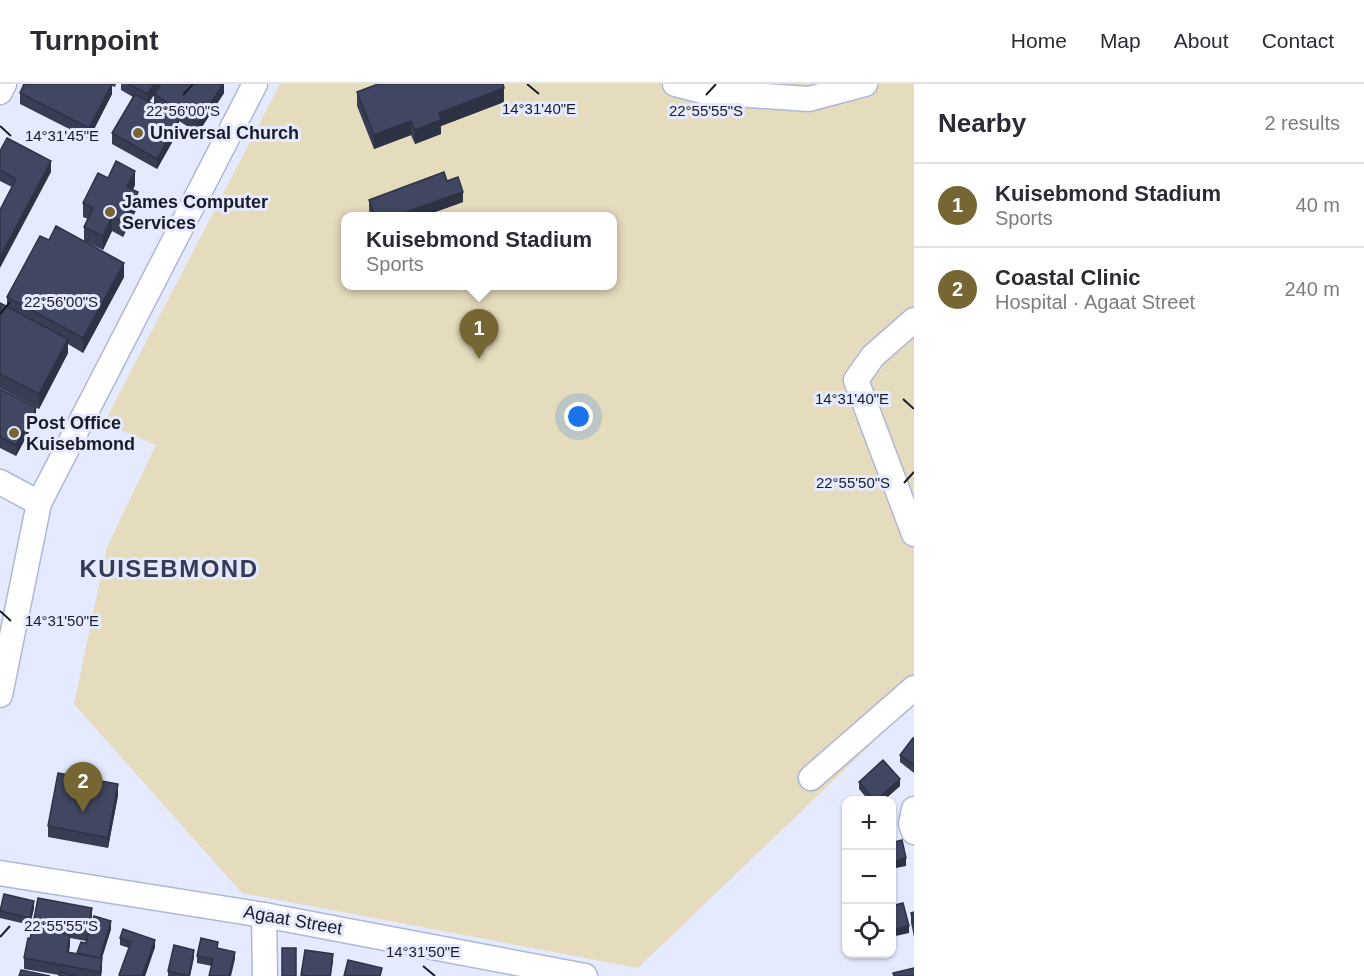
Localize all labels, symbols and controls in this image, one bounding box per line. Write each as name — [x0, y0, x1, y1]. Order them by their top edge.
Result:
text: Turnpoint — [30, 25, 159, 56]
text: Home — [1011, 29, 1067, 52]
text: Map — [1100, 29, 1141, 52]
text: About — [1174, 29, 1229, 52]
text: Contact — [1262, 29, 1334, 52]
text: 14°31'40"E — [502, 100, 576, 117]
text: 22°56'00"S — [146, 102, 220, 119]
text: 22°55'55"S — [669, 102, 743, 119]
text: Nearby — [938, 108, 1026, 138]
text: 2 results — [1264, 112, 1340, 134]
place label: Universal Church — [150, 123, 299, 143]
marker: Universal Church — [131, 126, 145, 140]
text: 14°31'45"E — [25, 127, 99, 144]
text: Kuisebmond Stadium — [995, 181, 1221, 206]
place label: James Computer Services — [122, 192, 268, 233]
text: 1 — [952, 194, 963, 216]
text: 40 m — [1296, 194, 1340, 216]
marker: James Computer Services — [103, 205, 117, 219]
text: Sports — [995, 207, 1053, 229]
popup — [341, 212, 617, 290]
text: Kuisebmond Stadium — [366, 227, 592, 252]
text: Sports — [366, 253, 424, 275]
text: Coastal Clinic — [995, 265, 1140, 290]
text: 2 — [952, 278, 963, 300]
text: 240 m — [1284, 278, 1340, 300]
text: Hospital · Agaat Street — [995, 291, 1195, 313]
text: 22°56'00"S — [24, 293, 98, 310]
pin: 1 — [460, 310, 498, 359]
text: 14°31'40"E — [815, 390, 889, 407]
your location — [564, 402, 593, 431]
place label: Post Office Kuisebmond — [26, 413, 135, 454]
marker: Post Office Kuisebmond — [7, 426, 21, 440]
text: 22°55'50"S — [816, 474, 890, 491]
district label: KUISEBMOND — [79, 555, 259, 582]
text: 14°31'50"E — [25, 612, 99, 629]
pin: 2 — [64, 762, 103, 812]
map controls — [842, 796, 896, 958]
button: + — [842, 796, 896, 850]
button: − — [842, 850, 896, 904]
street label: Agaat Street — [242, 901, 344, 939]
button: locate — [842, 904, 896, 958]
text: 22°55'55"S — [24, 917, 98, 934]
text: 14°31'50"E — [386, 943, 460, 960]

